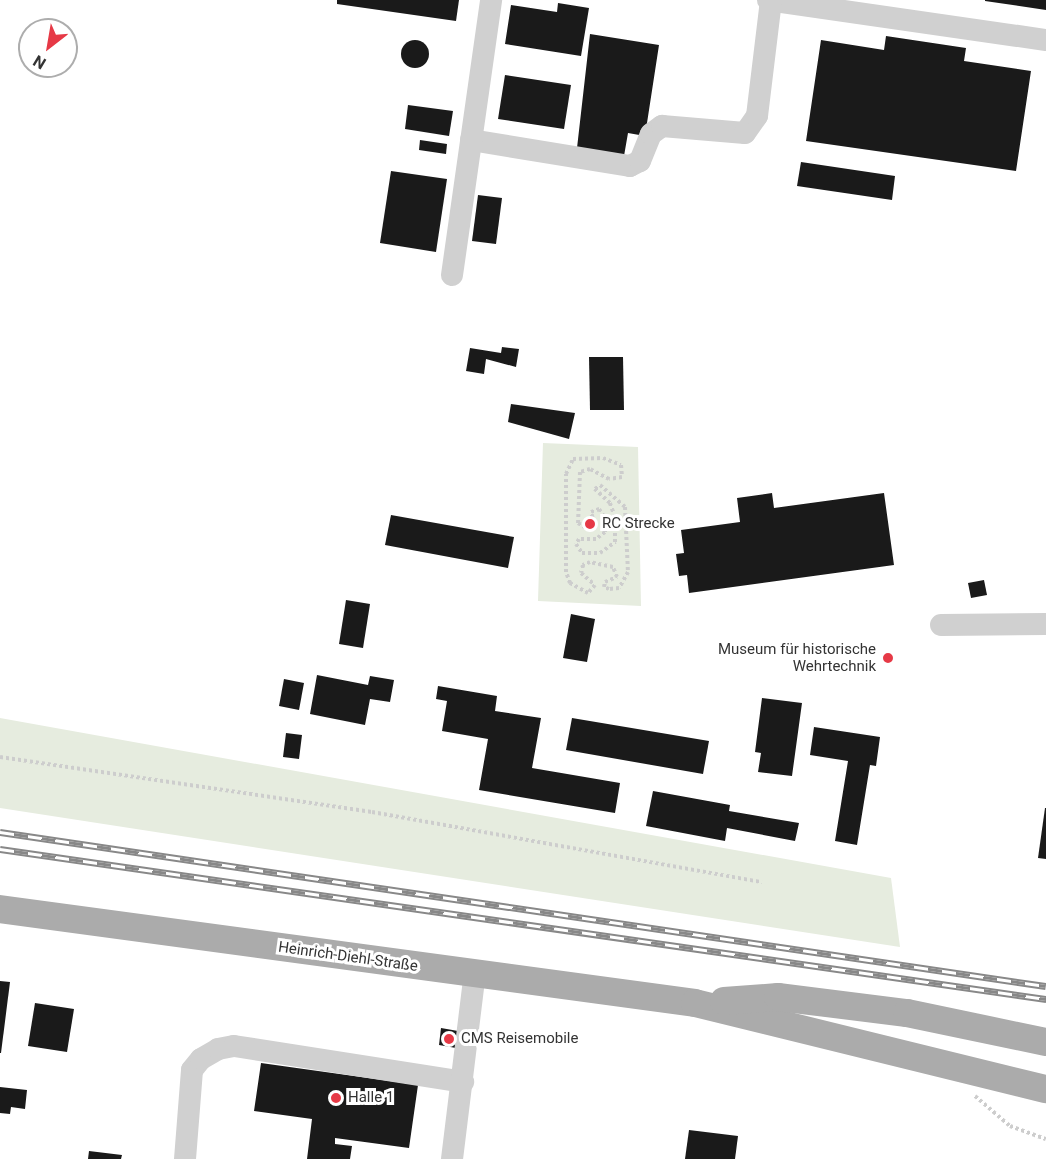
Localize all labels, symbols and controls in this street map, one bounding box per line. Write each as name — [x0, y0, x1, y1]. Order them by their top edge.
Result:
north arrow — [18, 18, 78, 78]
text: N — [30, 51, 49, 73]
place label: RC Strecke — [602, 515, 675, 533]
marker: RC Strecke — [583, 517, 597, 531]
place label: Museum für historische Wehrtechnik — [718, 640, 876, 675]
marker: Museum für historische Wehrtechnik — [881, 651, 895, 665]
street label: Heinrich-Diehl-Straße — [277, 938, 419, 976]
place label: CMS Reisemobile — [461, 1030, 578, 1048]
marker: CMS Reisemobile — [442, 1032, 456, 1046]
place label: Halle 1 — [348, 1089, 394, 1107]
marker: Halle 1 — [329, 1091, 343, 1105]

